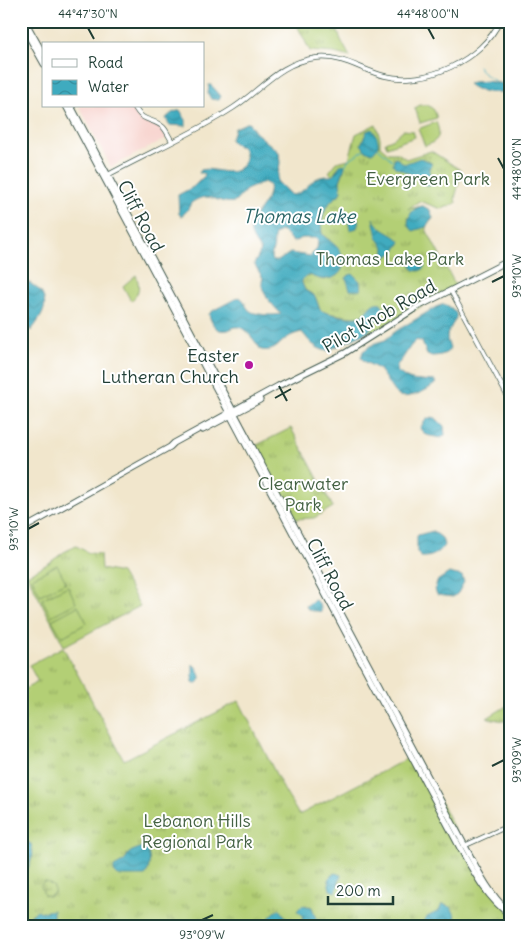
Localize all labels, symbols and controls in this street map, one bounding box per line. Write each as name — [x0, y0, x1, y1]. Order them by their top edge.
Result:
text: 44°47'30"N — [58, 6, 118, 21]
text: 44°48'00"N — [397, 6, 459, 21]
legend — [42, 42, 205, 108]
text: Road — [88, 53, 123, 72]
text: Water — [88, 77, 129, 96]
text: 44°48'00"N — [509, 138, 524, 200]
park label: Evergreen Park — [366, 167, 490, 190]
street label: Cliff Road — [112, 176, 170, 256]
water label: Thomas Lake — [242, 204, 357, 228]
park label: Thomas Lake Park — [316, 247, 464, 270]
text: 93°10'W — [509, 254, 524, 298]
street label: Pilot Knob Road — [318, 274, 440, 358]
place label: Easter Lutheran Church — [101, 344, 240, 388]
marker: Easter Lutheran Church — [243, 359, 255, 371]
park label: Clearwater Park — [258, 472, 349, 516]
text: 93°10'W — [6, 507, 21, 551]
street label: Cliff Road — [301, 534, 359, 614]
text: 93°09'W — [509, 737, 524, 783]
park label: Lebanon Hills Regional Park — [141, 809, 253, 853]
scale bar — [328, 873, 394, 905]
text: 200 m — [336, 881, 381, 900]
text: 93°09'W — [179, 927, 225, 942]

